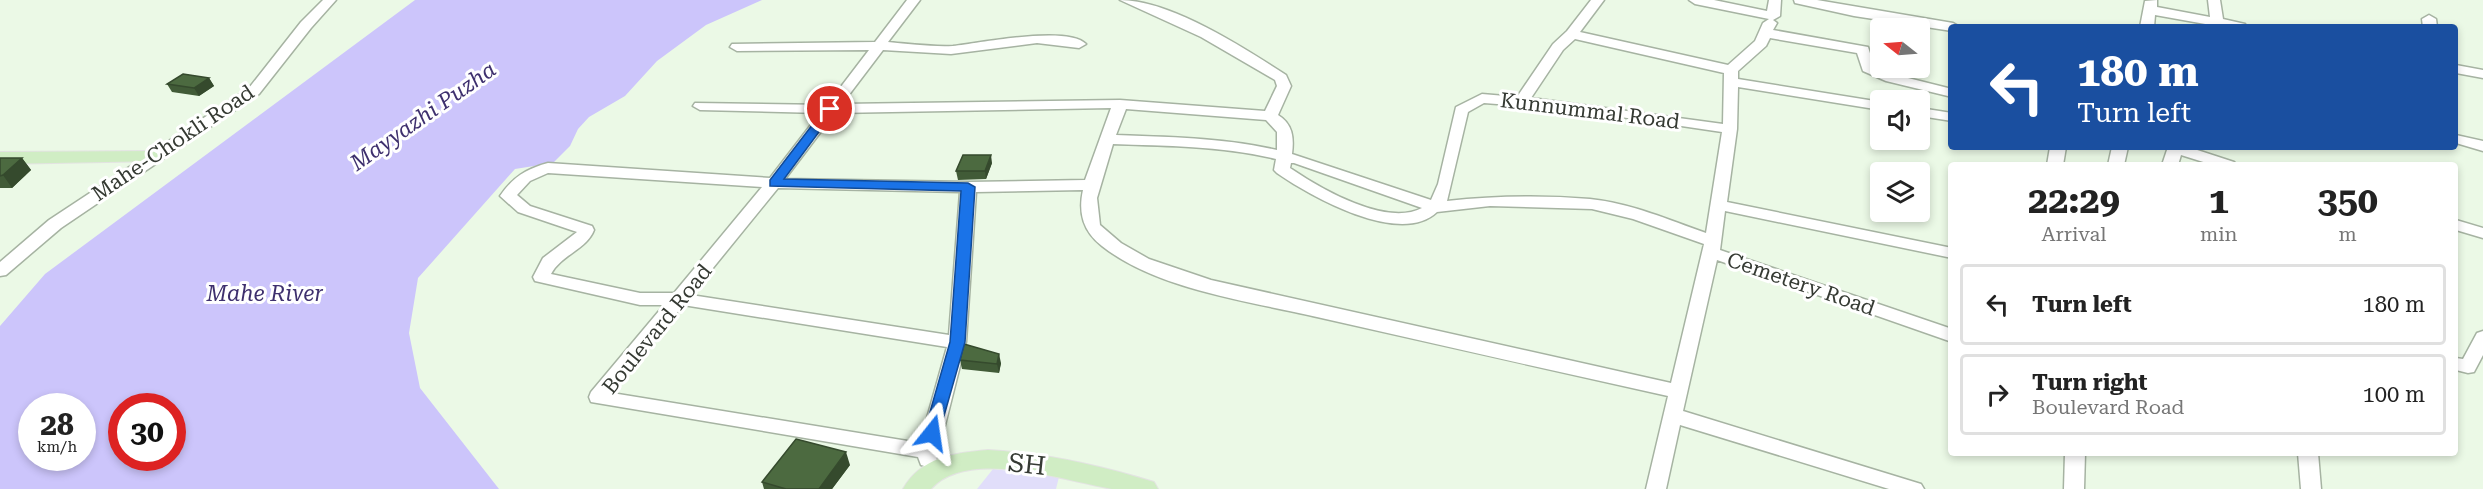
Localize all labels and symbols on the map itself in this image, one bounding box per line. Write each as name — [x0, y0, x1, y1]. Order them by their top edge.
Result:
north arrow — [1870, 18, 1930, 78]
water label: Mayyazhi Puzha — [345, 56, 501, 176]
street label: Mahe-Chokli Road — [88, 80, 259, 206]
pin — [804, 83, 855, 134]
street label: Kunnummal Road — [1499, 88, 1682, 134]
street label: Cemetery Road — [1724, 247, 1879, 321]
street label: Boulevard Road — [597, 259, 717, 399]
water label: Mahe River — [205, 281, 324, 306]
speed limit sign: 30 — [108, 393, 186, 471]
position arrow — [900, 401, 964, 465]
street label: SH — [1007, 447, 1047, 481]

